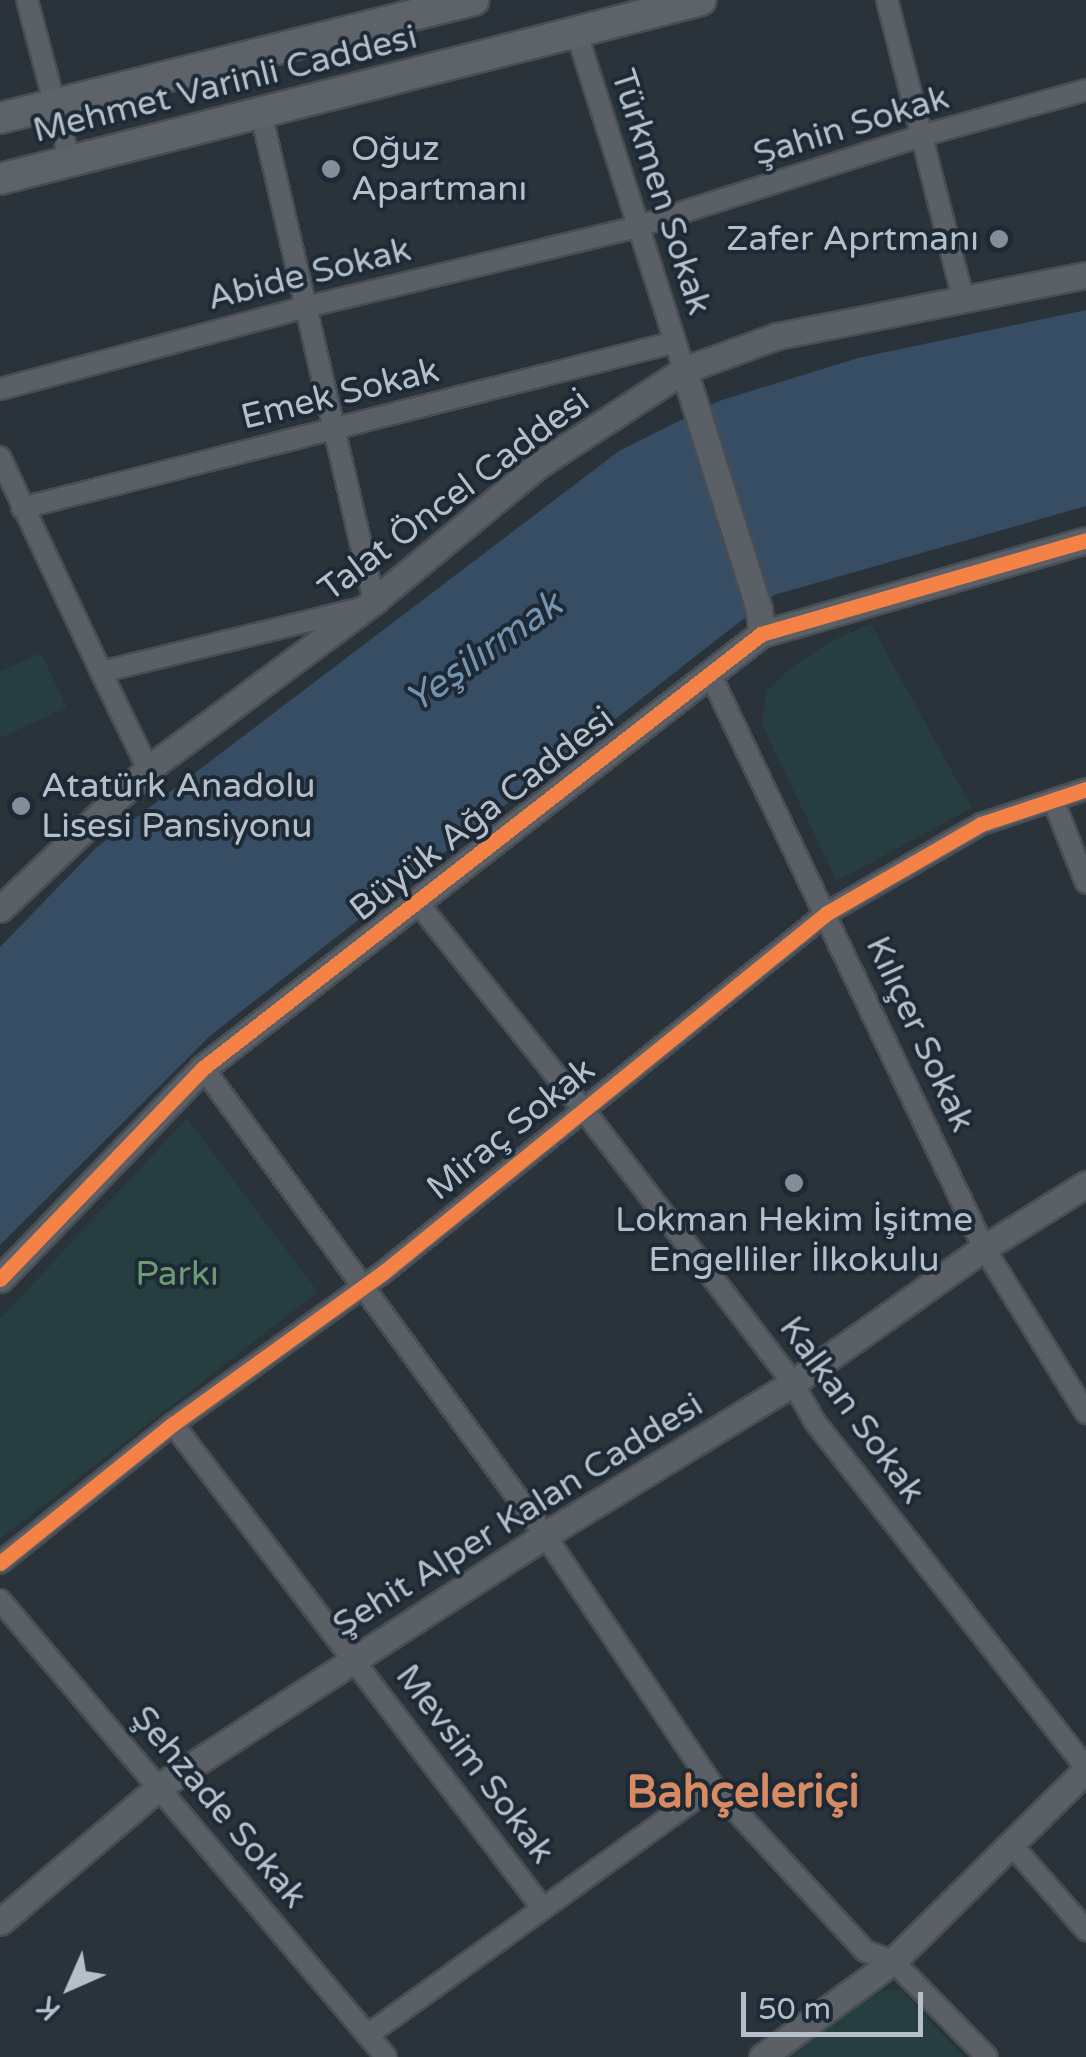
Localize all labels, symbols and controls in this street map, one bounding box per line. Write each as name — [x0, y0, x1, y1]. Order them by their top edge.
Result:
street label: Mehmet Varinli Caddesi — [29, 16, 421, 152]
street label: Türkmen Sokak — [602, 64, 720, 320]
street label: Şahin Sokak — [748, 76, 954, 176]
place label: Oğuz Apartmanı — [351, 128, 527, 210]
marker: Oğuz Apartmanı — [320, 158, 342, 180]
place label: Zafer Aprtmanı — [726, 218, 979, 260]
street label: Abide Sokak — [203, 228, 415, 320]
marker: Zafer Aprtmanı — [988, 228, 1010, 250]
street label: Emek Sokak — [237, 349, 443, 439]
street label: Talat Öncel Caddesi — [311, 380, 597, 610]
water label: Yeşilırmak — [397, 582, 571, 724]
street label: Büyük Ağa Caddesi — [342, 698, 622, 930]
place label: Atatürk Anadolu Lisesi Pansiyonu — [41, 765, 315, 847]
marker: Atatürk Anadolu Lisesi Pansiyonu — [10, 795, 32, 817]
street label: Kılıçer Sokak — [856, 930, 984, 1138]
street label: Miraç Sokak — [419, 1049, 603, 1209]
marker: Lokman Hekim İşitme Engelliler İlkokulu — [783, 1172, 805, 1194]
place label: Lokman Hekim İşitme Engelliler İlkokulu — [615, 1199, 973, 1281]
park label: Parkı — [135, 1253, 219, 1295]
street label: Kalkan Sokak — [770, 1308, 934, 1512]
street label: Şehit Alper Kalan Caddesi — [325, 1384, 711, 1646]
street label: Mevsim Sokak — [386, 1656, 564, 1872]
street label: Şehzade Sokak — [122, 1697, 316, 1917]
district label: Bahçeleriçi — [626, 1767, 860, 1821]
north arrow — [20, 1937, 120, 2037]
scale bar — [746, 1972, 928, 2034]
text: K — [30, 1990, 67, 2027]
text: 50 m — [758, 1991, 831, 2028]

